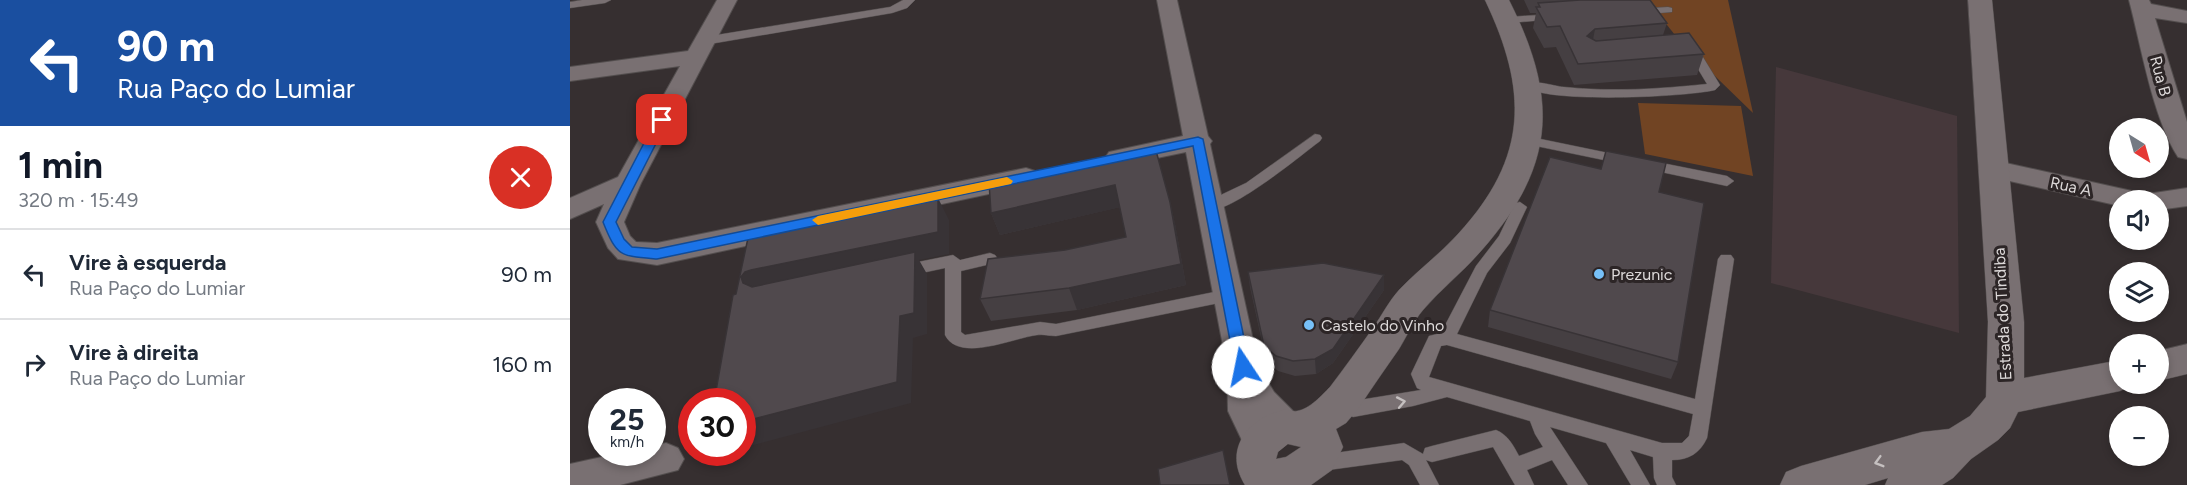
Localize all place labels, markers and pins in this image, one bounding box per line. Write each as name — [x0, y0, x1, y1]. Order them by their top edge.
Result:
pin — [636, 94, 687, 145]
place label: Prezunic — [1611, 265, 1673, 284]
marker: Prezunic — [1592, 267, 1606, 281]
place label: Castelo do Vinho — [1321, 316, 1444, 335]
marker: Castelo do Vinho — [1302, 318, 1316, 332]

